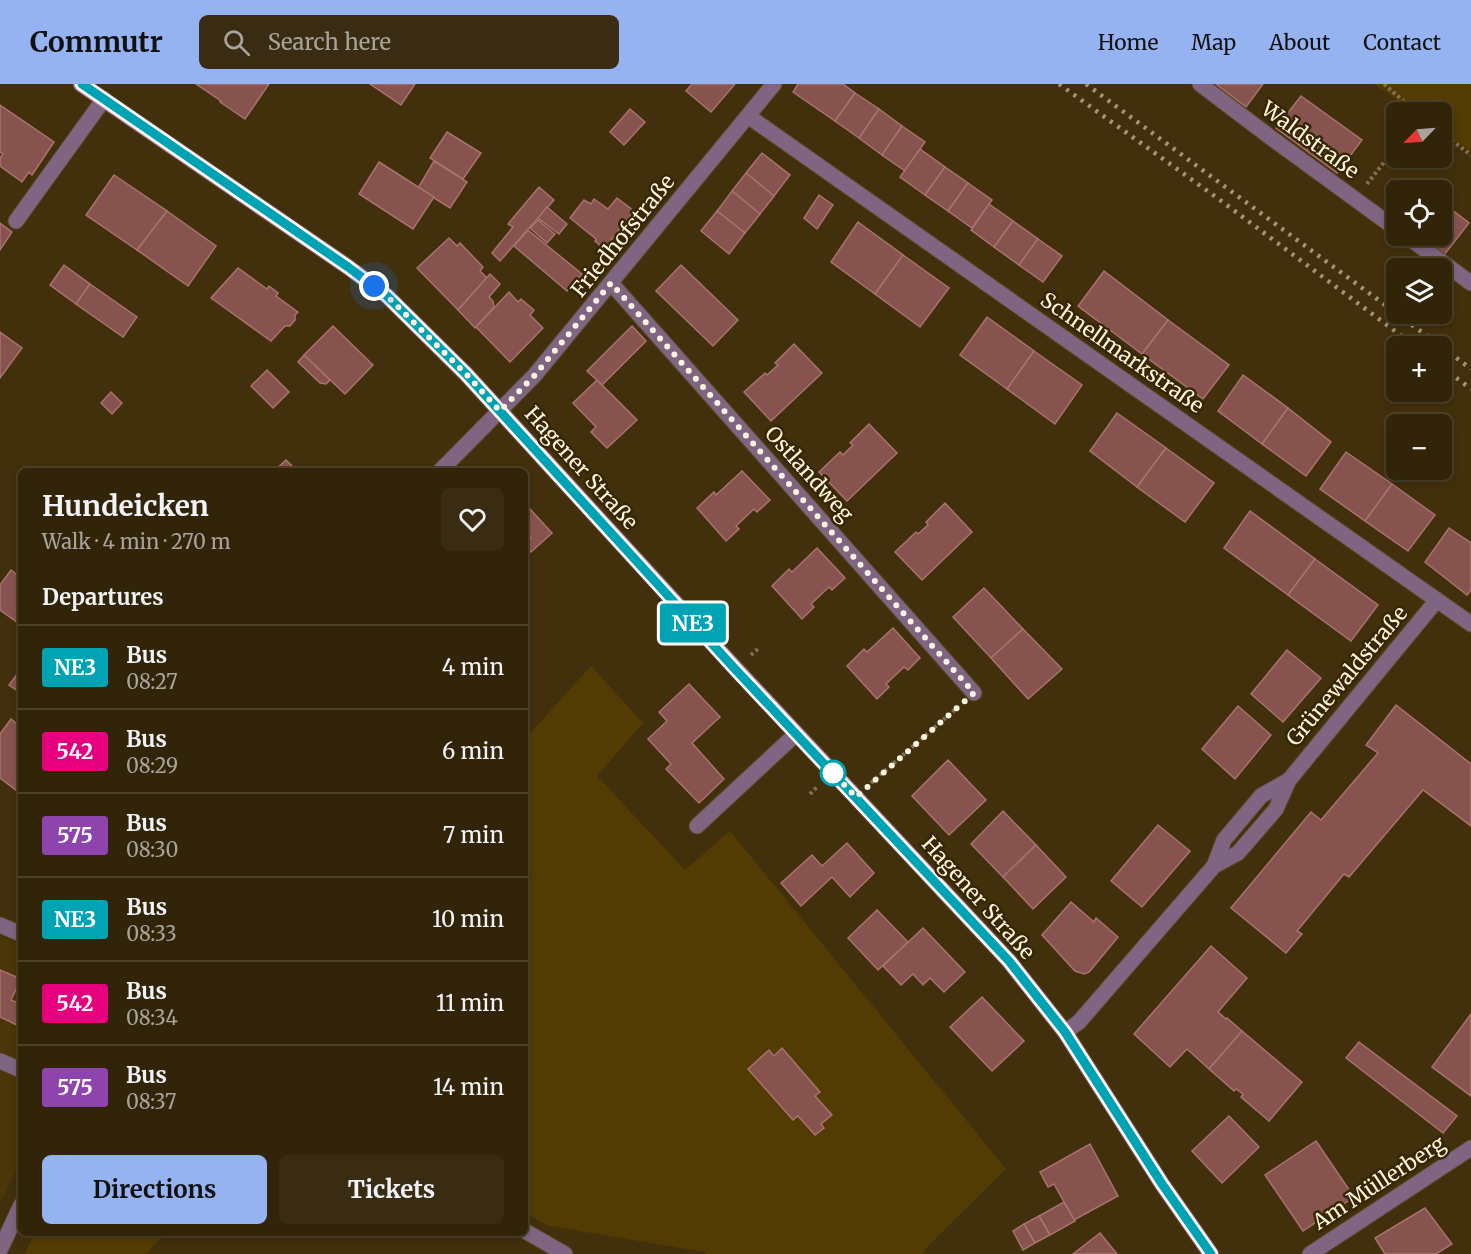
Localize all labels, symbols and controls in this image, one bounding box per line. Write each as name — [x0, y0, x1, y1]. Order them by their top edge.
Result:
search box — [199, 15, 619, 69]
text: Commutr — [30, 24, 163, 60]
icon: search — [220, 26, 253, 59]
text: Search here — [268, 28, 391, 56]
text: Home — [1098, 29, 1158, 56]
text: Map — [1191, 29, 1236, 56]
text: About — [1269, 29, 1330, 56]
text: Contact — [1363, 29, 1441, 56]
street label: Waldstraße — [1255, 94, 1365, 184]
north arrow — [1386, 102, 1452, 168]
map controls — [1386, 102, 1452, 480]
street label: Friedhofstraße — [565, 169, 680, 303]
button: locate — [1386, 180, 1452, 246]
button: layers — [1386, 258, 1452, 324]
your location — [359, 271, 389, 301]
street label: Schnellmarkstraße — [1035, 286, 1209, 419]
button: + — [1386, 336, 1452, 402]
street label: Hagener Straße — [519, 400, 644, 535]
button: − — [1386, 414, 1452, 480]
street label: Ostlandweg — [759, 420, 860, 527]
text: Hundeicken — [42, 488, 209, 524]
button: heart — [441, 488, 504, 551]
text: Walk · 4 min · 270 m — [42, 529, 231, 554]
text: Departures — [42, 583, 164, 611]
street label: Grünewaldstraße — [1280, 600, 1413, 751]
line badge: NE3 — [658, 604, 728, 642]
text: NE3 — [672, 610, 714, 637]
text: Bus — [126, 641, 167, 669]
text: 4 min — [442, 653, 504, 681]
text: NE3 — [54, 654, 96, 681]
text: 08:27 — [126, 669, 178, 694]
text: Bus — [126, 725, 167, 753]
text: 6 min — [442, 737, 504, 765]
text: 542 — [57, 738, 93, 765]
text: 08:29 — [126, 753, 178, 778]
unlabelled marker — [820, 760, 846, 786]
text: Bus — [126, 809, 167, 837]
text: 7 min — [443, 821, 504, 849]
text: 575 — [57, 822, 93, 849]
street label: Hagener Straße — [916, 830, 1041, 965]
text: 08:30 — [126, 837, 178, 862]
text: Bus — [126, 893, 167, 921]
text: 10 min — [432, 905, 504, 933]
text: NE3 — [54, 906, 96, 933]
text: 08:33 — [126, 921, 177, 946]
text: Bus — [126, 977, 167, 1005]
text: 11 min — [436, 989, 504, 1017]
text: 542 — [57, 990, 93, 1017]
text: 08:34 — [126, 1005, 178, 1030]
text: Bus — [126, 1061, 167, 1089]
text: 14 min — [433, 1073, 504, 1101]
text: 575 — [57, 1074, 93, 1101]
text: 08:37 — [126, 1089, 176, 1114]
street label: Am Müllerberg — [1306, 1129, 1450, 1236]
button: Directions — [42, 1155, 267, 1224]
button: Tickets — [279, 1155, 504, 1224]

